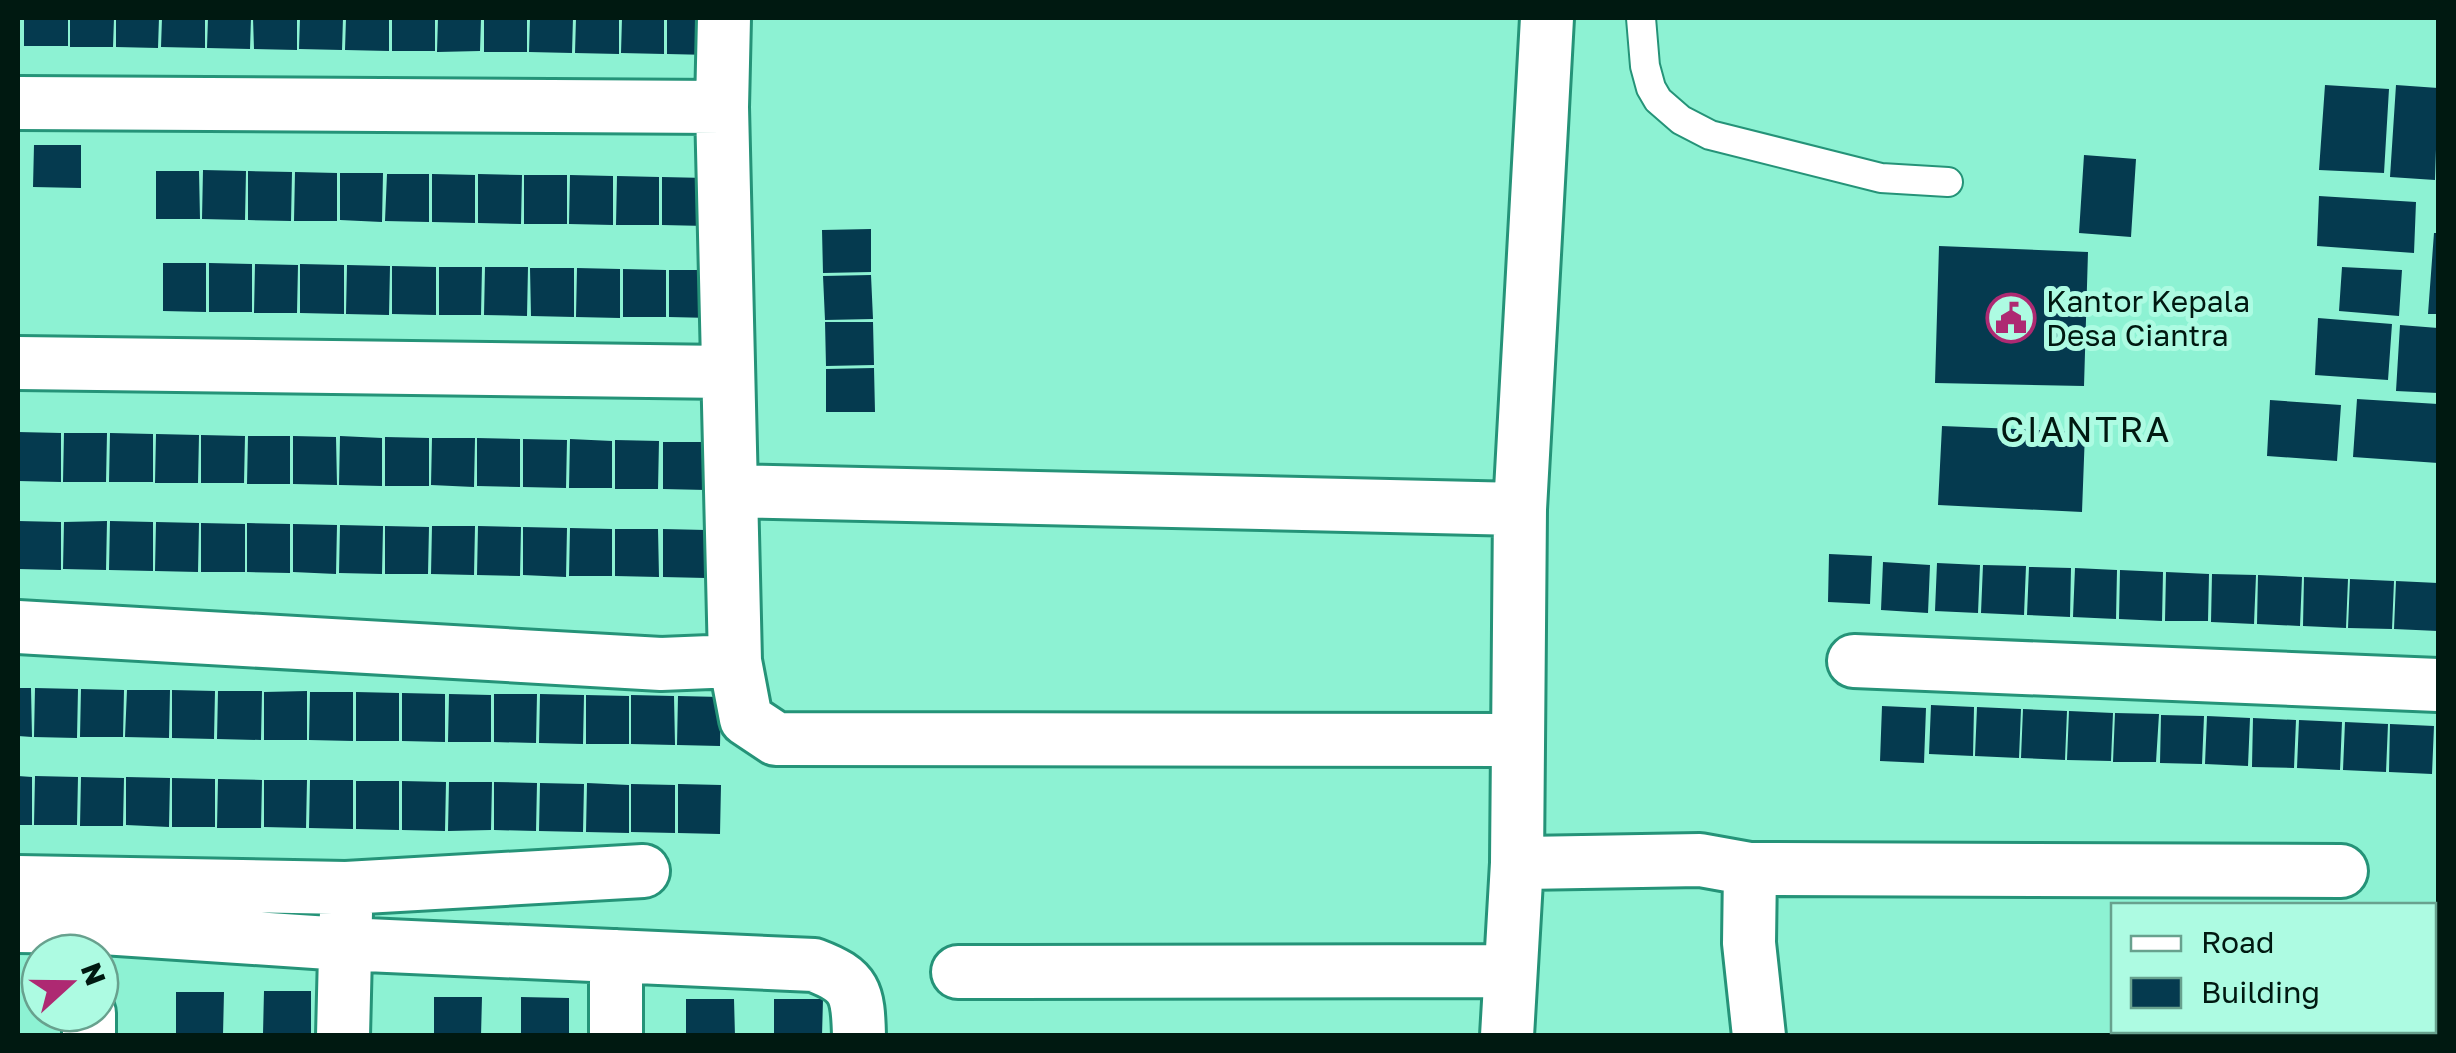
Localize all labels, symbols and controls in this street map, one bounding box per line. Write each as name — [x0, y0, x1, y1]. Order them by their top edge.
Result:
place label: Kantor Kepala Desa Ciantra — [2046, 283, 2250, 353]
public building icon: Kantor Kepala Desa Ciantra — [1985, 292, 2037, 344]
district label: CIANTRA — [2000, 408, 2172, 450]
legend — [2111, 903, 2436, 1033]
text: Road — [2201, 924, 2275, 960]
north arrow — [20, 933, 120, 1033]
text: N — [75, 958, 113, 990]
text: Building — [2201, 974, 2320, 1010]

